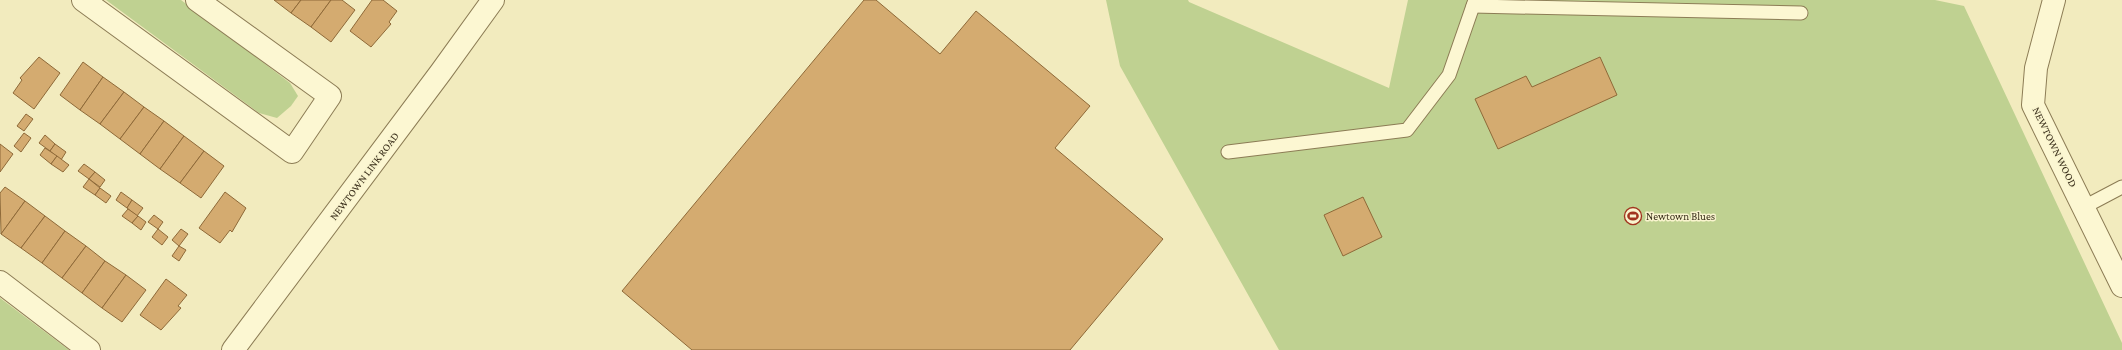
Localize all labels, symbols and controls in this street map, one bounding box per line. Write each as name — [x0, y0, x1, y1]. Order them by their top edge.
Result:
street label: NEWTOWN WOOD — [2030, 105, 2080, 189]
street label: NEWTOWN LINK ROAD — [327, 130, 401, 222]
sports icon: Newtown Blues — [1623, 206, 1643, 226]
place label: Newtown Blues — [1646, 210, 1715, 222]

